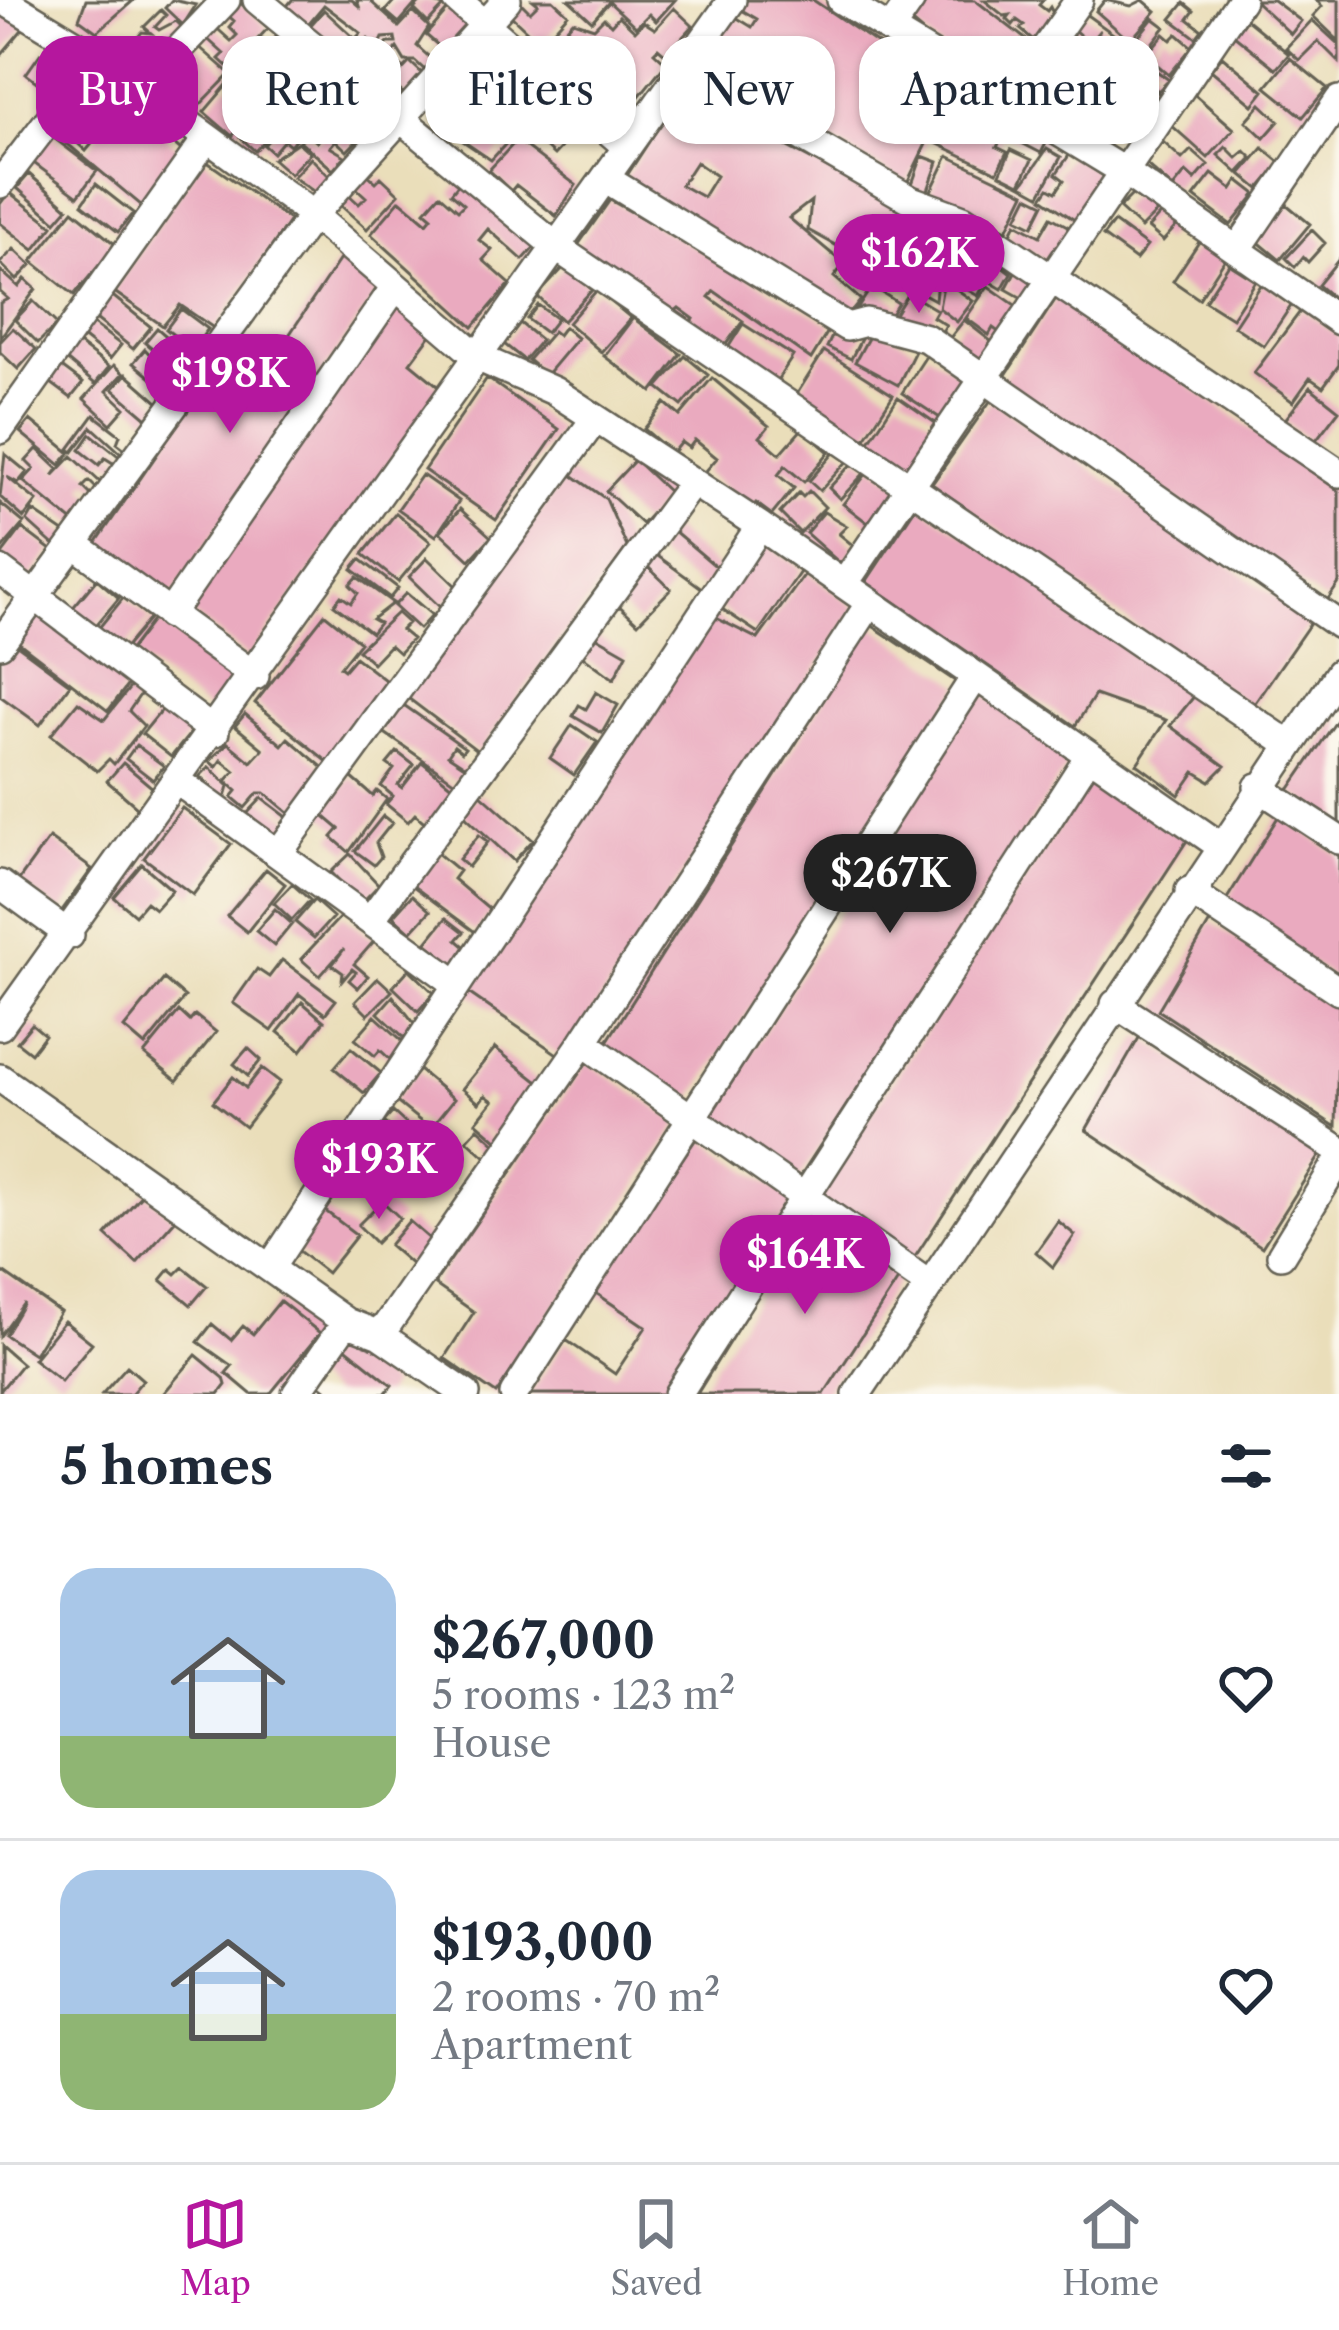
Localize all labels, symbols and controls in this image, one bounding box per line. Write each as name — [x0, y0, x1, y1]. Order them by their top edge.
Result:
chip: Buy — [36, 36, 198, 144]
chip: Rent — [222, 36, 401, 144]
chip: Filters — [425, 36, 636, 144]
chip: New — [660, 36, 835, 144]
chip: Apartment — [859, 36, 1159, 144]
pin: $162K — [835, 214, 1003, 316]
text: $162K — [861, 229, 977, 277]
pin: $198K — [146, 334, 314, 436]
text: $198K — [171, 349, 289, 397]
pin: $267K — [806, 834, 974, 936]
text: $267K — [830, 849, 950, 897]
pin: $193K — [295, 1120, 463, 1222]
text: $193K — [321, 1135, 437, 1183]
pin: $164K — [721, 1215, 889, 1317]
text: $164K — [747, 1230, 863, 1278]
icon: filters — [1213, 1433, 1279, 1499]
text: 5 homes — [60, 1435, 273, 1497]
text: $267,000 — [432, 1609, 655, 1671]
icon: home — [156, 1616, 300, 1760]
icon: heart — [1213, 1655, 1279, 1721]
text: 5 rooms · 123 m² — [432, 1671, 735, 1719]
text: House — [432, 1719, 551, 1767]
text: $193,000 — [432, 1911, 654, 1973]
icon: home — [156, 1918, 300, 2062]
icon: heart — [1213, 1957, 1279, 2023]
text: 2 rooms · 70 m² — [432, 1973, 720, 2021]
text: Apartment — [432, 2021, 632, 2069]
tab: Map — [180, 2191, 251, 2304]
tab: Saved — [611, 2191, 702, 2304]
tab: Home — [1062, 2191, 1159, 2304]

